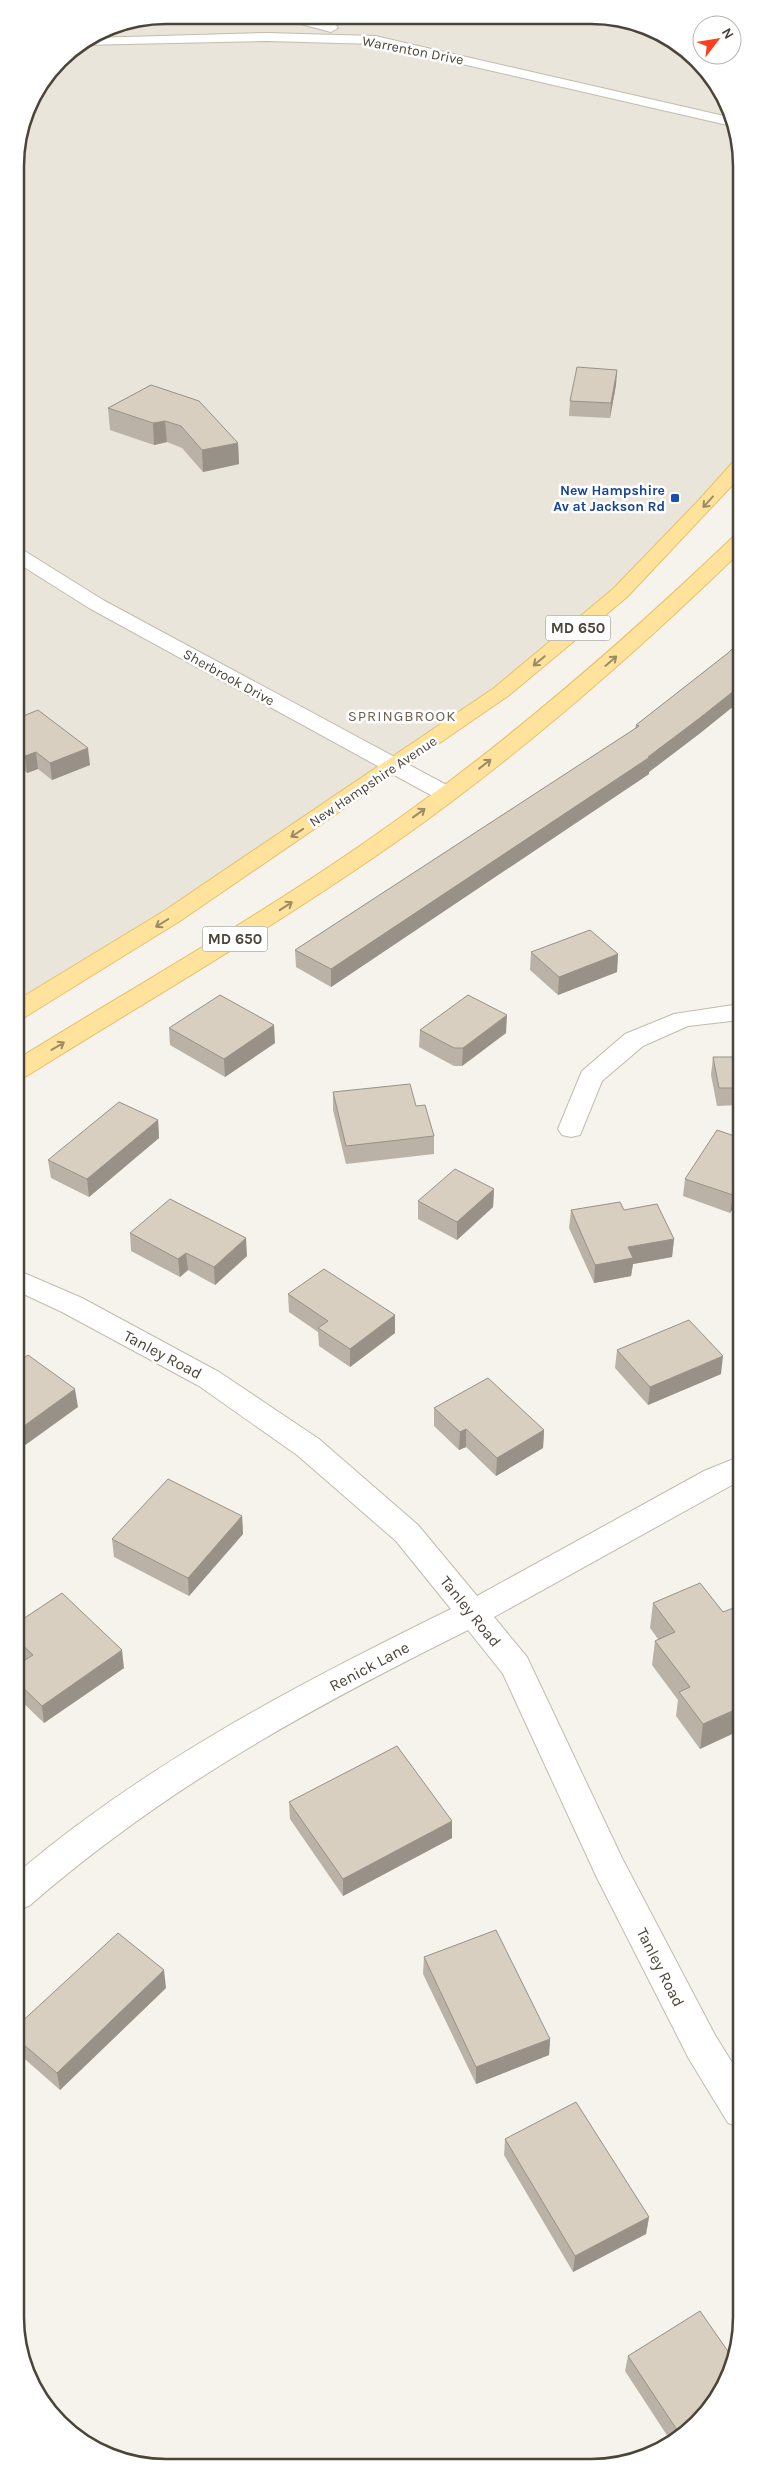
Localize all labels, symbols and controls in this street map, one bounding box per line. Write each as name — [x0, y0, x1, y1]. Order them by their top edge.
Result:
north arrow — [692, 15, 742, 65]
text: N — [718, 25, 738, 42]
street label: Warrenton Drive — [361, 32, 465, 69]
place label: New Hampshire Av at Jackson Rd — [553, 482, 665, 515]
marker: New Hampshire Av at Jackson Rd — [669, 492, 681, 504]
one-way arrow — [702, 495, 714, 508]
road number: MD 650 — [546, 616, 610, 640]
street label: Sherbrook Drive — [180, 645, 277, 710]
one-way arrow — [533, 655, 546, 666]
one-way arrow — [604, 656, 617, 667]
district label: SPRINGBROOK — [348, 707, 456, 725]
street label: New Hampshire Avenue — [306, 732, 440, 830]
one-way arrow — [478, 758, 491, 769]
one-way arrow — [412, 808, 426, 818]
one-way arrow — [290, 828, 304, 838]
one-way arrow — [278, 900, 292, 910]
one-way arrow — [155, 918, 169, 928]
road number: MD 650 — [202, 926, 268, 952]
one-way arrow — [50, 1040, 64, 1050]
street label: Tanley Road — [120, 1326, 205, 1383]
street label: Tanley Road — [436, 1572, 505, 1651]
street label: Renick Lane — [326, 1637, 412, 1695]
street label: Tanley Road — [633, 1925, 689, 2010]

